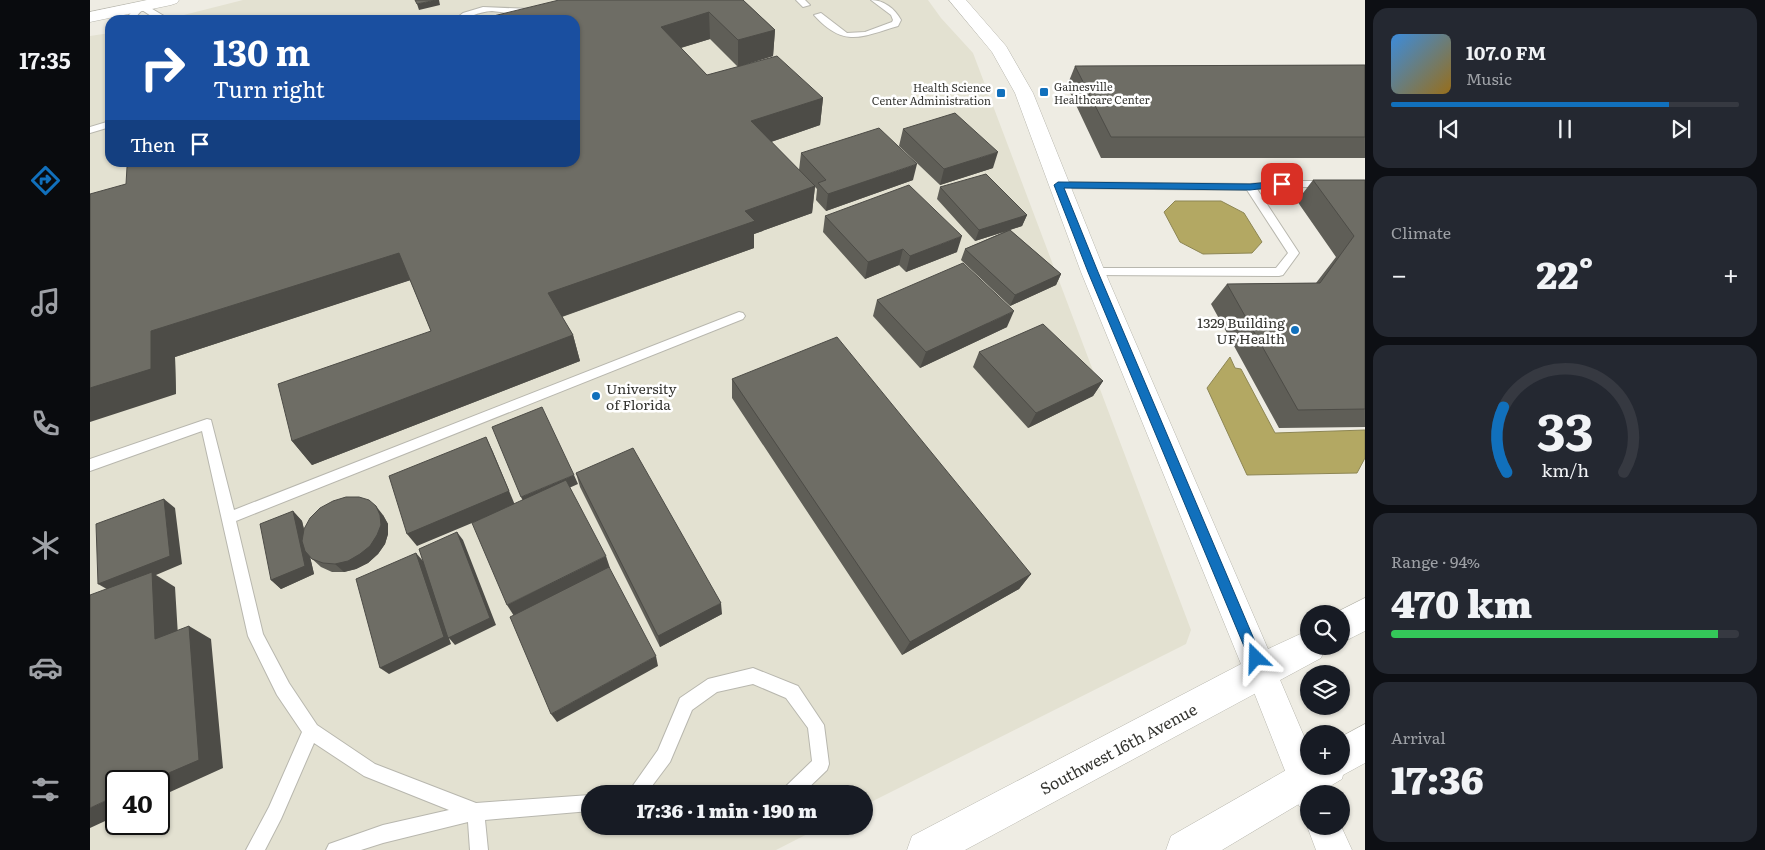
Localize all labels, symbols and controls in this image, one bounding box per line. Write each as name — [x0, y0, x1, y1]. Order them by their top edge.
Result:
text: 130 m — [213, 25, 310, 77]
icon: right — [130, 35, 195, 100]
text: 107.0 FM — [1466, 38, 1546, 66]
text: 17:35 — [19, 43, 71, 76]
text: Music — [1466, 66, 1512, 90]
text: Turn right — [213, 72, 325, 105]
place label: Gainesville Healthcare Center — [1054, 78, 1151, 107]
place label: Health Science Center Administration — [872, 79, 991, 108]
marker: Gainesville Healthcare Center — [1038, 86, 1050, 98]
marker: Health Science Center Administration — [995, 87, 1007, 99]
icon: previous — [1435, 115, 1463, 143]
icon: pause — [1551, 115, 1579, 143]
icon: next — [1667, 115, 1695, 143]
text: Then — [130, 130, 176, 158]
icon: arrive — [186, 130, 214, 158]
icon: directions — [28, 163, 63, 198]
pin — [1261, 163, 1303, 205]
icon: arrive — [1268, 170, 1296, 198]
text: Climate — [1391, 220, 1451, 244]
text: 22° — [1536, 244, 1594, 301]
text: − — [1391, 252, 1407, 294]
text: + — [1723, 252, 1739, 294]
icon: music — [28, 285, 63, 320]
place label: 1329 Building UF Health — [1197, 312, 1285, 348]
marker: 1329 Building UF Health — [1289, 324, 1301, 336]
place label: University of Florida — [606, 378, 677, 414]
marker: University of Florida — [590, 390, 602, 402]
text: 33 — [1537, 390, 1594, 467]
icon: phone — [28, 406, 63, 441]
text: km/h — [1541, 456, 1589, 483]
icon: climate — [28, 528, 63, 563]
text: Range · 94% — [1391, 549, 1480, 573]
text: 470 km — [1391, 573, 1532, 630]
map controls — [1300, 605, 1350, 835]
button: search — [1300, 605, 1350, 655]
position arrow — [1229, 631, 1281, 683]
icon: car — [28, 650, 63, 685]
button: layers — [1300, 665, 1350, 715]
street label: Southwest 16th Avenue — [1035, 696, 1201, 800]
button: + — [1300, 725, 1350, 775]
text: Arrival — [1391, 725, 1446, 749]
text: 17:36 — [1391, 749, 1484, 806]
speed limit sign: 40 — [105, 770, 170, 835]
icon: filters — [28, 772, 63, 807]
button: − — [1300, 785, 1350, 835]
text: 17:36 · 1 min · 190 m — [637, 796, 817, 824]

